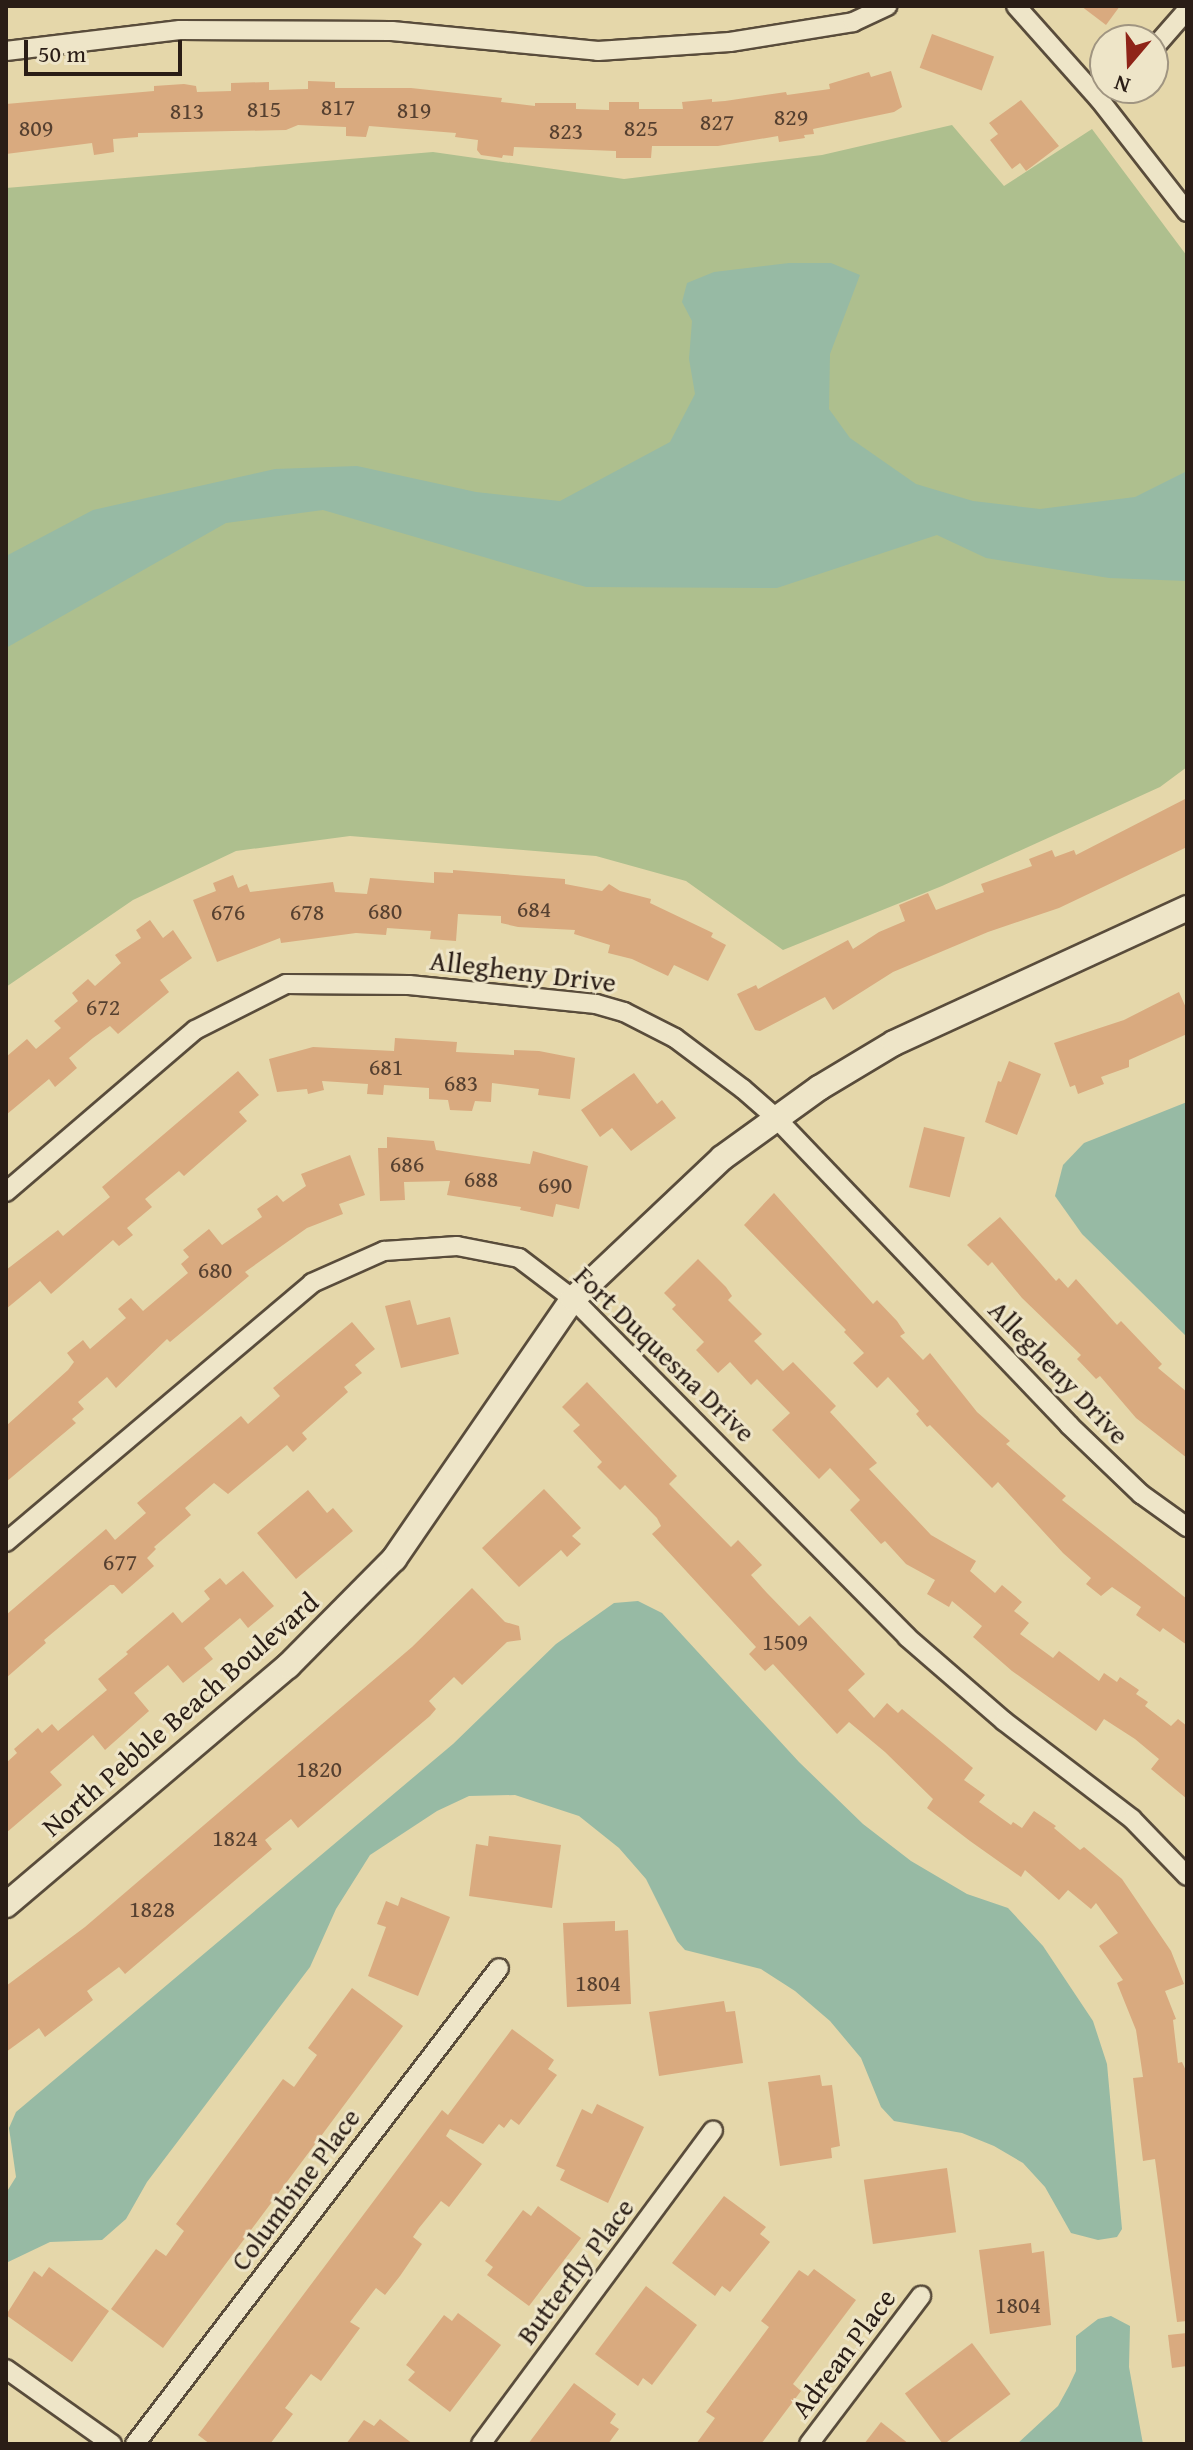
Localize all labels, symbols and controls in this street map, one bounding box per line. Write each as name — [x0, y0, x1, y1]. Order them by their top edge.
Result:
scale bar — [28, 24, 186, 74]
north arrow — [1089, 24, 1169, 104]
text: 50 m — [38, 36, 86, 71]
text: N — [1110, 67, 1134, 102]
house number: 817 — [321, 93, 355, 121]
house number: 815 — [247, 95, 281, 123]
house number: 819 — [397, 96, 431, 124]
house number: 813 — [170, 97, 204, 125]
house number: 829 — [774, 103, 808, 131]
house number: 827 — [700, 108, 734, 136]
house number: 809 — [19, 114, 53, 142]
house number: 825 — [624, 114, 658, 142]
house number: 823 — [549, 117, 583, 145]
house number: 684 — [517, 895, 551, 923]
house number: 680 — [368, 897, 402, 925]
house number: 676 — [211, 898, 245, 926]
house number: 678 — [290, 898, 324, 926]
street label: Allegheny Drive — [428, 943, 618, 999]
house number: 672 — [86, 993, 120, 1021]
house number: 681 — [369, 1053, 403, 1081]
house number: 683 — [444, 1069, 478, 1097]
house number: 686 — [390, 1150, 424, 1178]
house number: 688 — [464, 1165, 498, 1193]
house number: 690 — [538, 1171, 572, 1199]
house number: 680 — [198, 1256, 232, 1284]
street label: Fort Duquesna Drive — [567, 1259, 763, 1449]
street label: Allegheny Drive — [982, 1293, 1136, 1451]
house number: 677 — [103, 1548, 137, 1576]
street label: North Pebble Beach Boulevard — [35, 1585, 325, 1843]
house number: 1509 — [762, 1628, 808, 1656]
house number: 1820 — [296, 1755, 342, 1783]
house number: 1824 — [212, 1824, 258, 1852]
house number: 1828 — [129, 1895, 175, 1923]
house number: 1804 — [575, 1969, 621, 1997]
street label: Columbine Place — [223, 2101, 367, 2277]
street label: Butterfly Place — [509, 2191, 641, 2351]
street label: Adrean Place — [784, 2282, 902, 2424]
house number: 1804 — [995, 2291, 1041, 2319]

